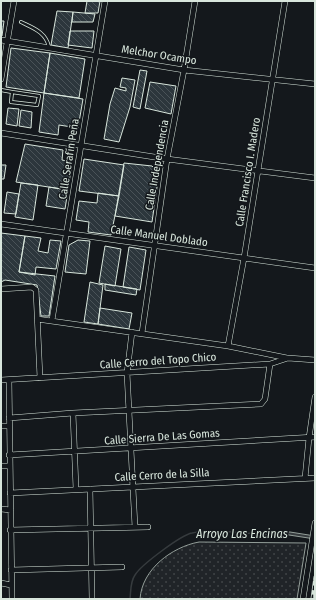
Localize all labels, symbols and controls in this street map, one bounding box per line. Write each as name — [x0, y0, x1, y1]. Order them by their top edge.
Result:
street label: Melchor Ocampo — [121, 43, 198, 67]
street label: Calle Francisco I. Madero — [233, 116, 263, 228]
street label: Calle Serafín Peña — [56, 118, 82, 200]
street label: Calle Independencia — [143, 119, 171, 211]
street label: Calle Manuel Doblado — [109, 223, 209, 249]
street label: Calle Cerro del Topo Chico — [99, 350, 217, 372]
street label: Calle Sierra De Las Gomas — [104, 426, 221, 448]
street label: Calle Cerro de la Silla — [114, 466, 210, 484]
water label: Arroyo Las Encinas — [195, 527, 288, 541]

